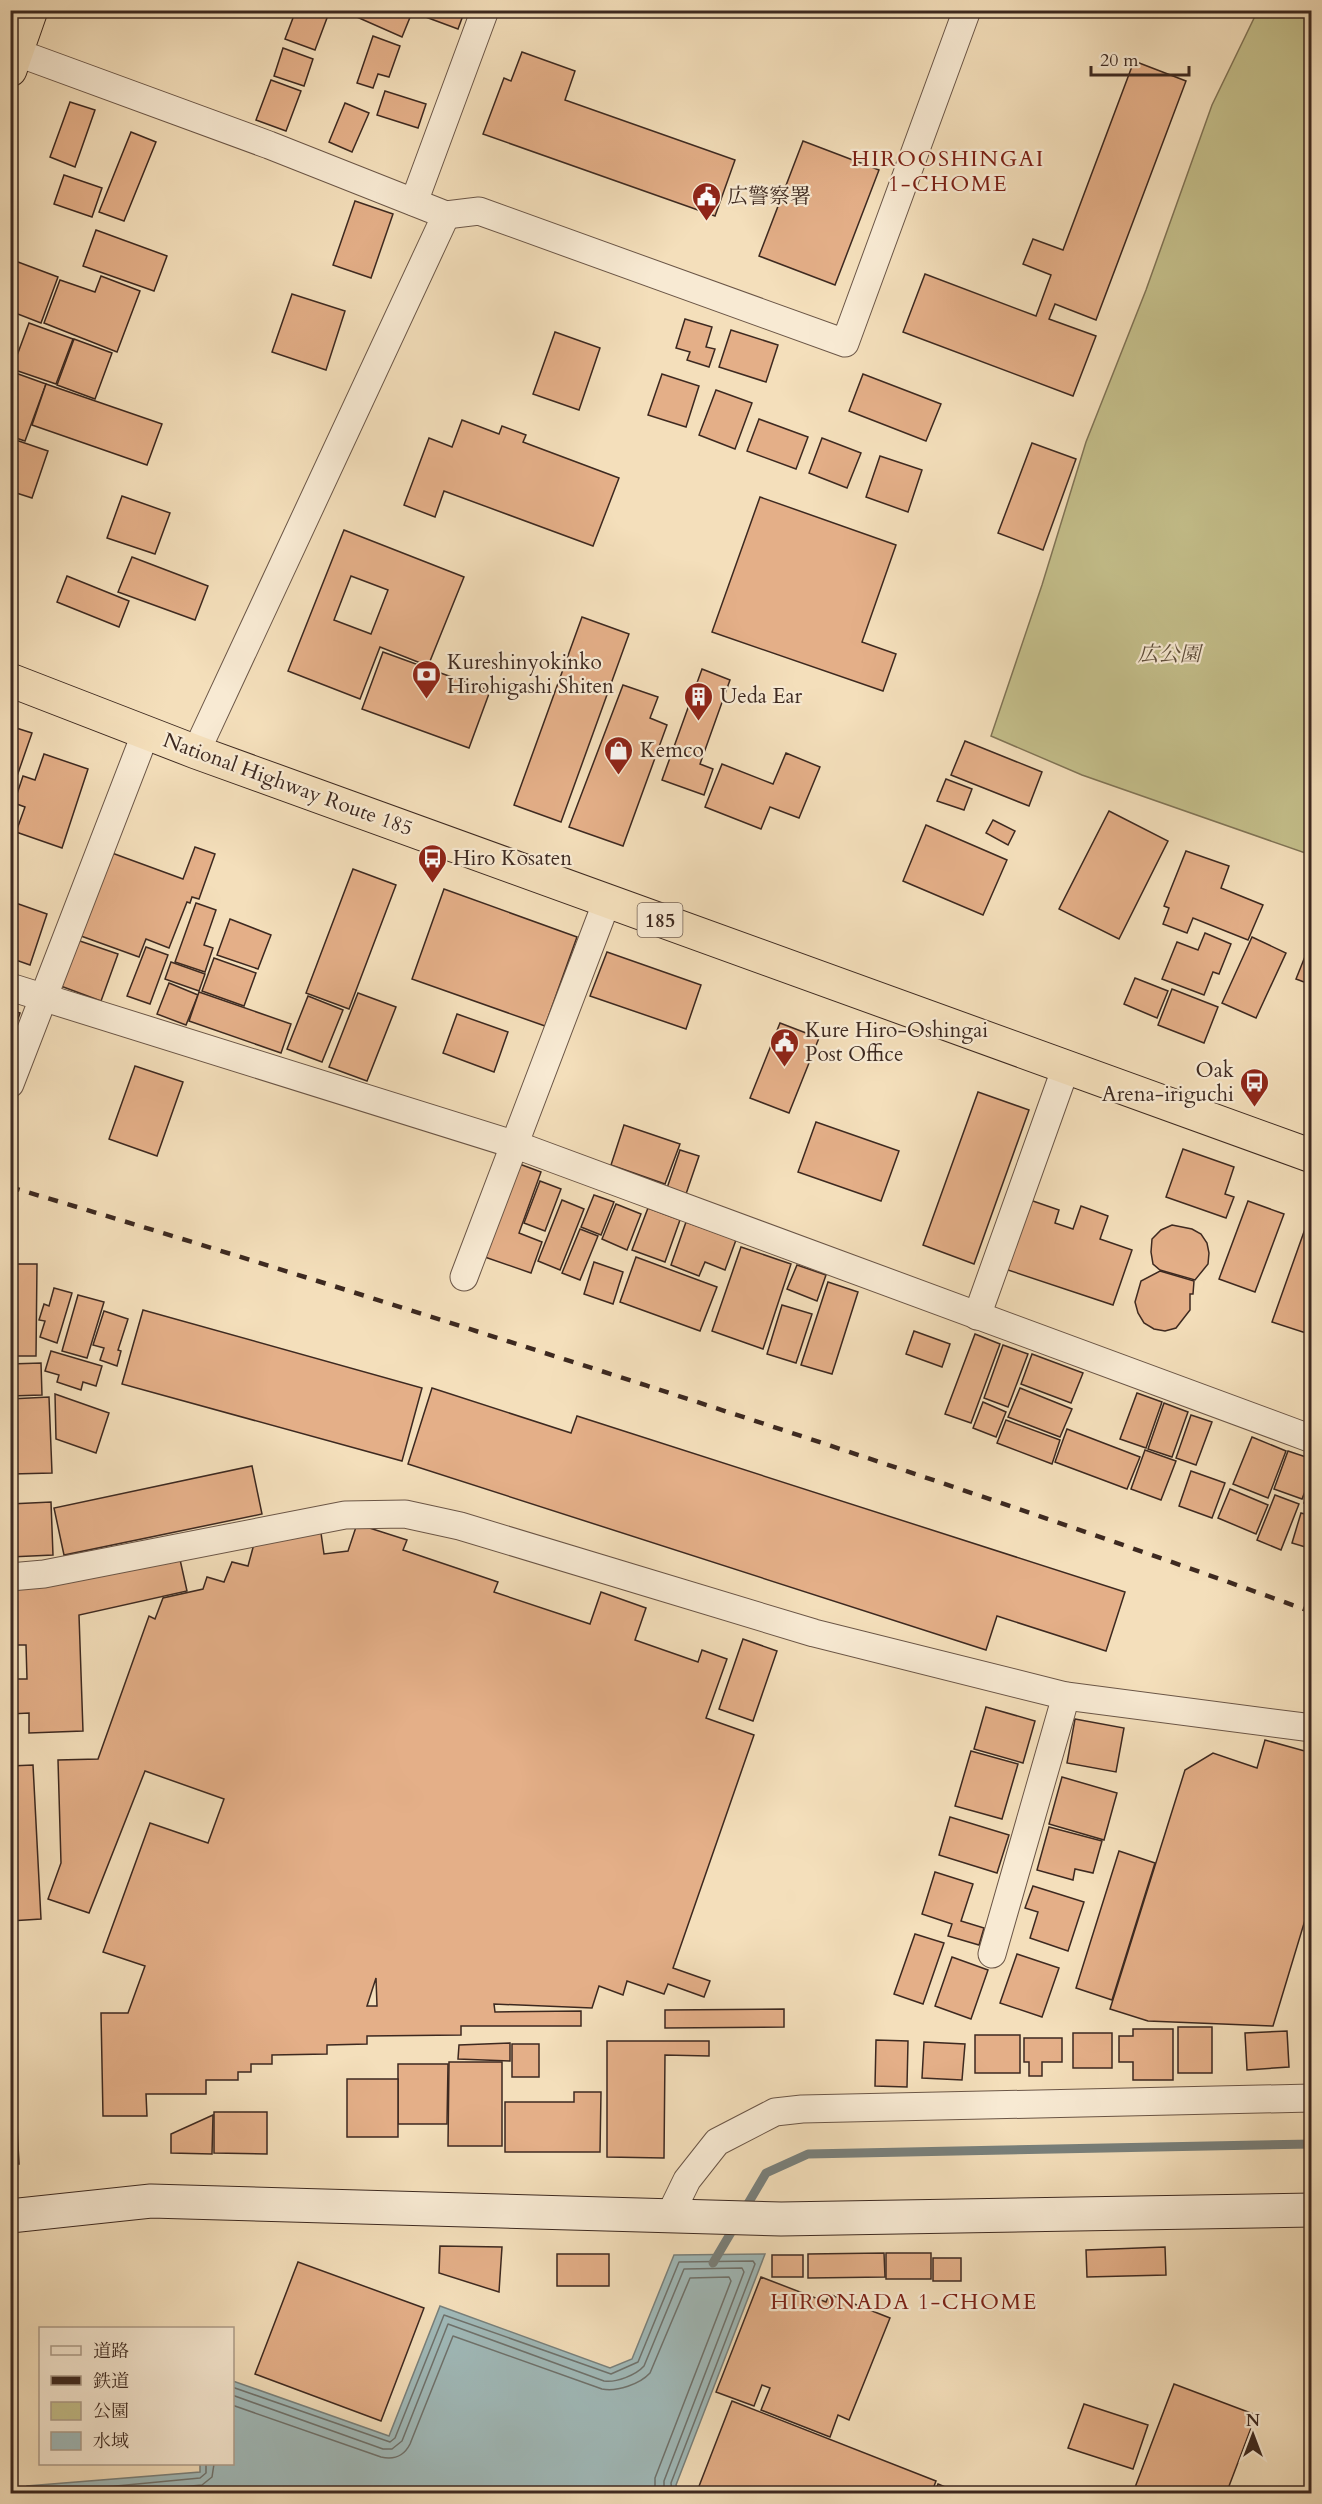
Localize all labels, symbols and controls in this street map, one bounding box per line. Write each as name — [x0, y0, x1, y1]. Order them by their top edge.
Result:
scale bar — [1091, 39, 1188, 77]
text: 20 m — [1100, 48, 1139, 73]
district label: HIROOSHINGAI 1-CHOME — [851, 144, 1045, 199]
public building icon: 広警察署 — [690, 180, 722, 222]
place label: 広警察署 — [727, 182, 811, 211]
park label: 広公園 — [1138, 640, 1203, 669]
place label: Kureshinyokinko Hirohigashi Shiten — [447, 648, 614, 701]
bank icon: Kureshinyokinko Hirohigashi Shiten — [410, 658, 442, 700]
building icon: Ueda Ear — [683, 680, 715, 722]
place label: Ueda Ear — [720, 682, 803, 711]
street label: National Highway Route 185 — [159, 726, 417, 843]
shop icon: Kemco — [603, 734, 635, 776]
place label: Kemco — [640, 736, 704, 765]
bus stop icon: Hiro Kosaten — [416, 842, 448, 884]
place label: Hiro Kosaten — [453, 844, 572, 873]
road number: 185 — [638, 903, 682, 937]
place label: Kure Hiro-Oshingai Post Office — [805, 1016, 988, 1069]
public building icon: Kure Hiro-Oshingai Post Office — [768, 1026, 800, 1068]
place label: Oak Arena-iriguchi — [1102, 1056, 1235, 1109]
bus stop icon: Oak Arena-iriguchi — [1239, 1066, 1271, 1108]
district label: HIRONADA 1-CHOME — [770, 2287, 1038, 2317]
legend — [39, 2327, 234, 2465]
text: 道路 — [93, 2339, 129, 2364]
text: 鉄道 — [93, 2369, 129, 2394]
text: 公園 — [93, 2399, 129, 2424]
north arrow — [1223, 2405, 1283, 2465]
text: N — [1246, 2410, 1260, 2432]
text: 水域 — [93, 2429, 129, 2454]

